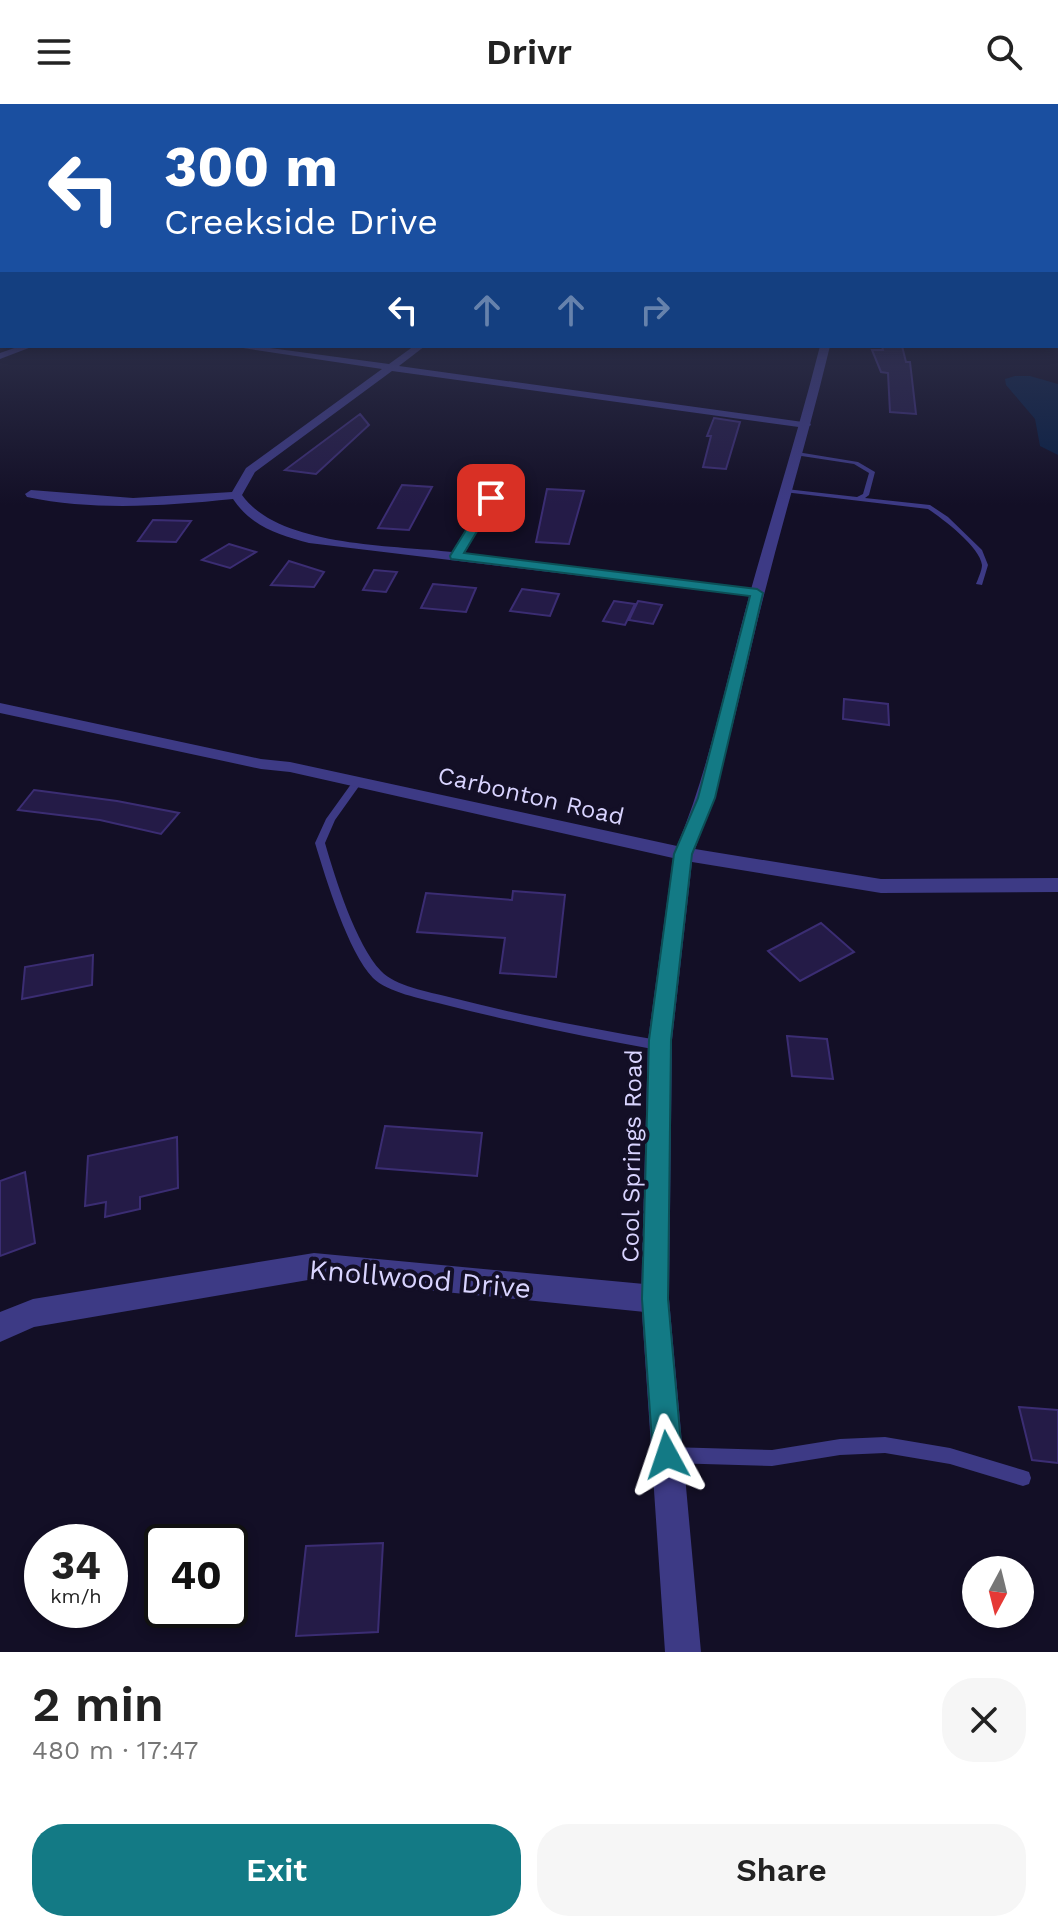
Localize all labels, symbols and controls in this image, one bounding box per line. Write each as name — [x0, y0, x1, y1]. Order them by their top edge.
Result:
icon: menu — [32, 30, 76, 74]
icon: search — [982, 30, 1026, 74]
text: Drivr — [486, 31, 572, 73]
text: 300 m — [164, 134, 338, 200]
icon: left — [32, 136, 136, 240]
text: Creekside Drive — [164, 201, 438, 243]
icon: left — [381, 288, 425, 332]
icon: ahead — [465, 288, 509, 332]
icon: ahead — [549, 288, 593, 332]
icon: right — [633, 288, 677, 332]
pin — [457, 464, 525, 532]
icon: arrive — [469, 476, 513, 520]
street label: Carbonton Road — [435, 761, 627, 831]
street label: Cool Springs Road — [616, 1049, 648, 1263]
street label: Knollwood Drive — [308, 1253, 532, 1305]
position arrow — [625, 1413, 709, 1497]
speed limit sign: 40 — [144, 1524, 248, 1628]
text: 34 — [51, 1542, 101, 1589]
north arrow — [962, 1556, 1034, 1628]
map controls — [962, 1556, 1034, 1628]
text: km/h — [50, 1584, 102, 1608]
text: 2 min — [32, 1676, 164, 1733]
button: close — [942, 1678, 1026, 1762]
text: 480 m · 17:47 — [32, 1735, 198, 1765]
button: Exit — [32, 1824, 521, 1916]
button: Share — [537, 1824, 1026, 1916]

